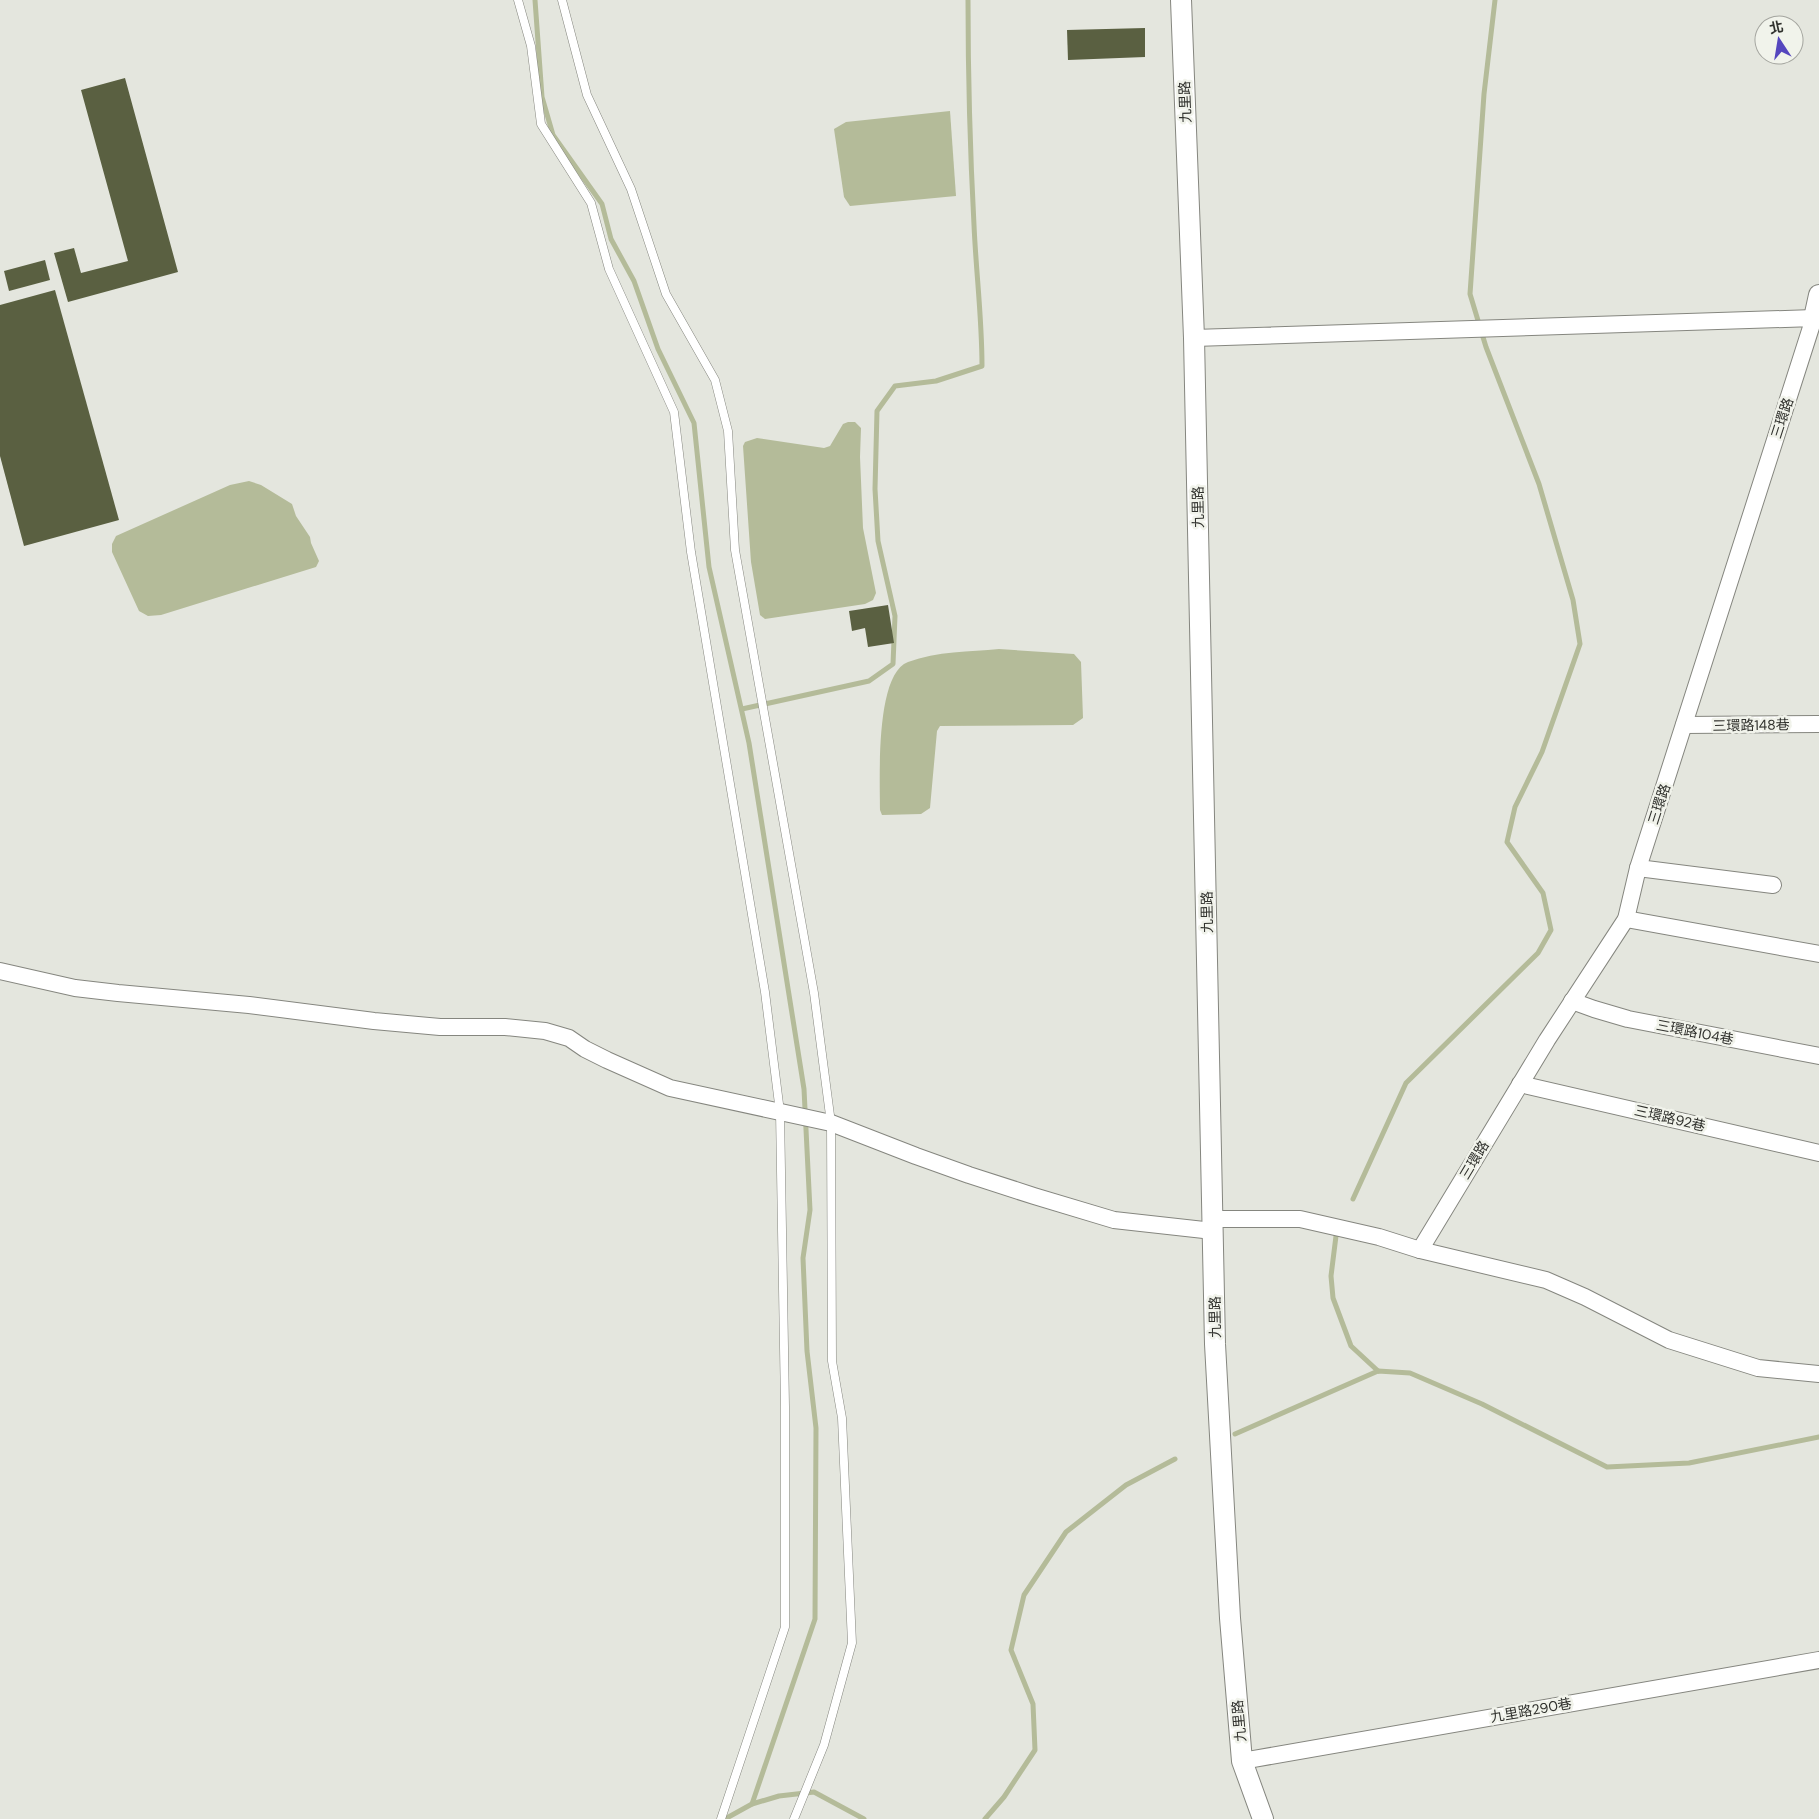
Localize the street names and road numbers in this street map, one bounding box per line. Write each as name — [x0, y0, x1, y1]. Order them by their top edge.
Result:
street label: 九里路 — [1175, 81, 1195, 123]
street label: 三環路 — [1767, 395, 1797, 441]
street label: 九里路 — [1189, 486, 1207, 528]
street label: 三環路148巷 — [1712, 715, 1790, 735]
street label: 三環路 — [1644, 781, 1674, 827]
street label: 九里路 — [1198, 891, 1216, 933]
street label: 三環路104巷 — [1655, 1016, 1735, 1048]
street label: 三環路92巷 — [1633, 1101, 1707, 1135]
street label: 三環路 — [1455, 1137, 1493, 1183]
street label: 九里路 — [1206, 1296, 1224, 1338]
street label: 九里路290巷 — [1489, 1694, 1573, 1726]
street label: 九里路 — [1228, 1699, 1250, 1743]

